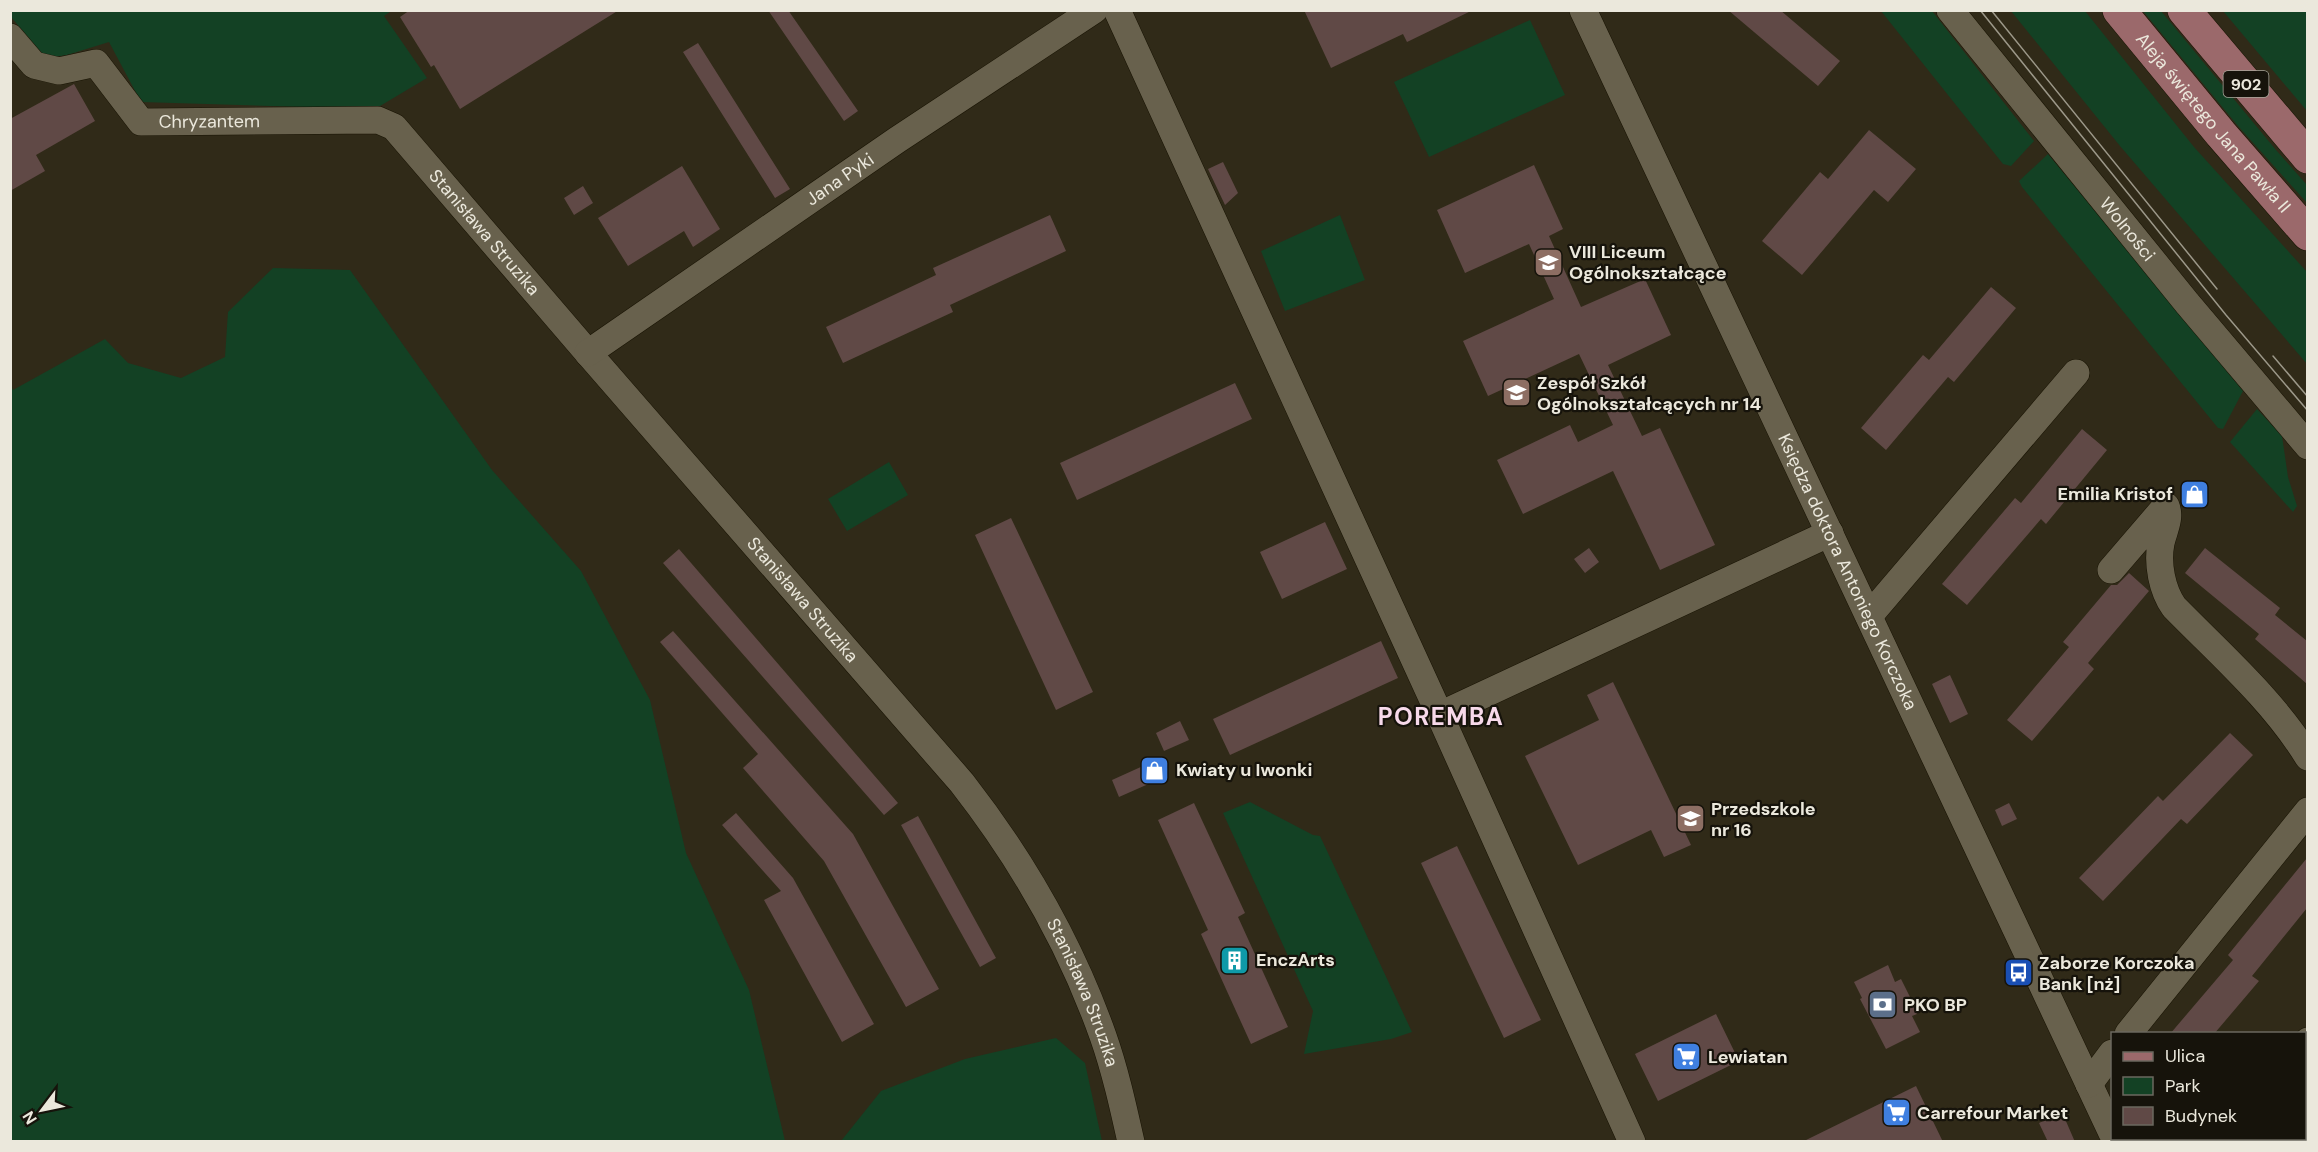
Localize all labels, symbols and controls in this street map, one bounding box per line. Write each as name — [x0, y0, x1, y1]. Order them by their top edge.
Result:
street label: Aleja świętego Jana Pawła II — [2130, 28, 2296, 218]
road number: 902 — [2224, 71, 2268, 97]
street label: Chryzantem — [159, 109, 260, 134]
street label: Jana Pyki — [801, 147, 879, 211]
street label: Stanisława Struzika — [424, 164, 545, 301]
street label: Wolności — [2094, 192, 2161, 266]
place label: VIII Liceum Ogólnokształcące — [1569, 240, 1727, 285]
school or university icon: VIII Liceum Ogólnokształcące — [1532, 246, 1564, 278]
place label: Zespół Szkół Ogólnokształcących nr 14 — [1537, 371, 1761, 416]
school or university icon: Zespół Szkół Ogólnokształcących nr 14 — [1500, 377, 1532, 409]
street label: Księdza doktora Antoniego Korczoka — [1772, 430, 1923, 714]
shop icon: Emilia Kristof — [2178, 478, 2210, 510]
place label: Emilia Kristof — [2058, 482, 2173, 506]
street label: Stanisława Struzika — [741, 532, 864, 668]
district label: POREMBA — [1378, 701, 1504, 732]
shop icon: Kwiaty u Iwonki — [1139, 754, 1171, 786]
place label: Kwiaty u Iwonki — [1176, 758, 1312, 782]
place label: Przedszkole nr 16 — [1711, 797, 1816, 842]
school or university icon: Przedszkole nr 16 — [1674, 803, 1706, 835]
street label: Stanisława Struzika — [1041, 914, 1124, 1070]
building icon: EnczArts — [1219, 944, 1251, 976]
place label: EnczArts — [1256, 948, 1335, 972]
place label: Zaborze Korczoka Bank [nż] — [2039, 951, 2194, 996]
bus stop icon: Zaborze Korczoka Bank [nż] — [2002, 957, 2034, 989]
bank icon: PKO BP — [1867, 989, 1899, 1021]
place label: PKO BP — [1904, 993, 1967, 1017]
legend — [2111, 1032, 2306, 1140]
supermarket icon: Lewiatan — [1671, 1041, 1703, 1073]
text: Ulica — [2165, 1044, 2205, 1068]
place label: Lewiatan — [1708, 1045, 1788, 1069]
text: Park — [2165, 1074, 2201, 1098]
north arrow — [12, 1080, 72, 1140]
supermarket icon: Carrefour Market — [1880, 1097, 1912, 1129]
place label: Carrefour Market — [1917, 1101, 2068, 1125]
text: Budynek — [2165, 1104, 2237, 1128]
text: N — [18, 1107, 42, 1128]

